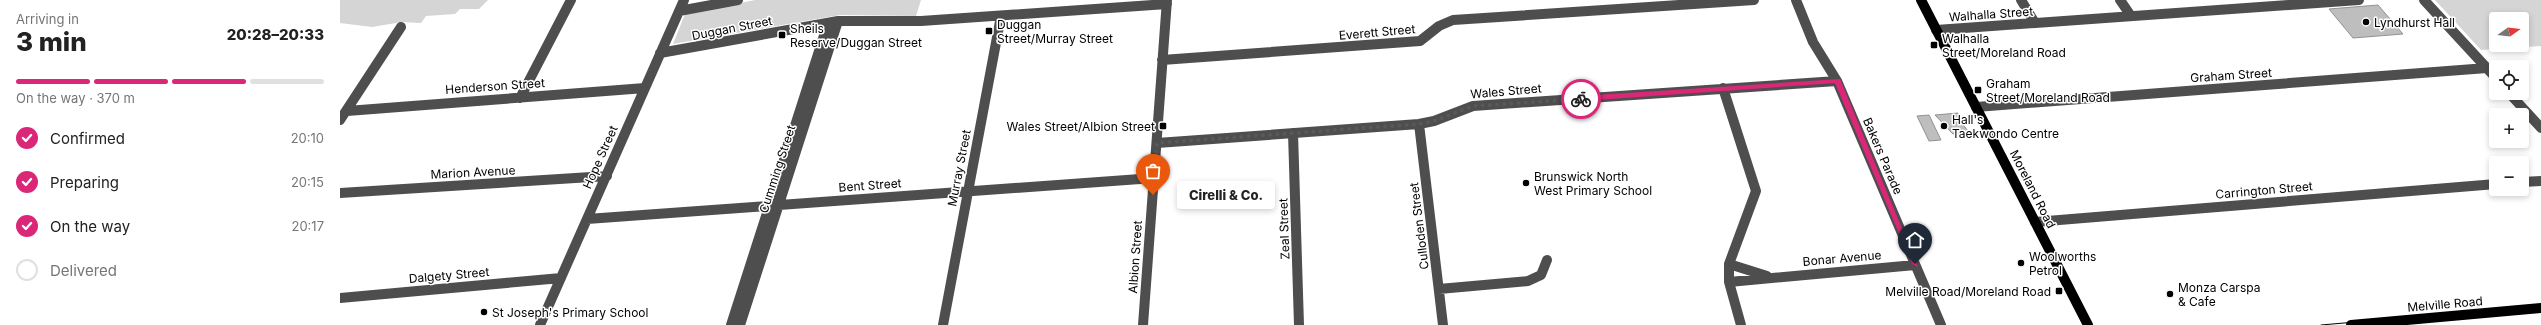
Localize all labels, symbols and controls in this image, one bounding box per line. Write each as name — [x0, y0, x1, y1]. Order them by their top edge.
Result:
street label: Walhalla Street — [1948, 4, 2034, 24]
text: Arriving in — [16, 11, 79, 27]
north arrow — [2489, 12, 2529, 52]
map controls — [2489, 12, 2529, 196]
street label: Duggan Street — [691, 13, 774, 43]
place label: Lyndhurst Hall — [2374, 15, 2455, 30]
place label: Duggan Street/Murray Street — [997, 17, 1113, 46]
marker: Lyndhurst Hall — [2361, 17, 2371, 27]
place label: Sheils Reserve/Duggan Street — [790, 21, 922, 50]
street label: Everett Street — [1338, 21, 1416, 43]
text: 20:28–20:33 — [227, 25, 324, 44]
text: 3 min — [16, 26, 87, 57]
marker: Duggan Street/Murray Street — [984, 26, 994, 36]
marker: Sheils Reserve/Duggan Street — [777, 30, 787, 40]
place label: Walhalla Street/Moreland Road — [1942, 31, 2066, 60]
marker: Walhalla Street/Moreland Road — [1929, 40, 1939, 50]
button: locate — [2489, 60, 2529, 100]
street label: Graham Street — [2190, 65, 2272, 85]
street label: Henderson Street — [445, 75, 545, 97]
place label: Graham Street/Moreland Road — [1986, 76, 2110, 105]
courier — [1561, 79, 1601, 119]
street label: Wales Street — [1470, 80, 1542, 102]
marker: Graham Street/Moreland Road — [1973, 85, 1983, 95]
icon: bike — [1570, 88, 1592, 110]
text: On the way · 370 m — [16, 90, 135, 106]
button: + — [2489, 108, 2529, 148]
place label: Hall's Taekwondo Centre — [1952, 112, 2059, 141]
street label: Bakers Parade — [1860, 115, 1906, 197]
place label: Wales Street/Albion Street — [1007, 119, 1155, 134]
marker: Wales Street/Albion Street — [1158, 121, 1168, 131]
marker: Hall's Taekwondo Centre — [1939, 121, 1949, 131]
street label: Hope Street — [579, 123, 621, 191]
street label: Cumming Street — [756, 123, 798, 215]
icon: check — [16, 127, 38, 149]
street label: Murray Street — [944, 128, 974, 208]
text: Confirmed — [50, 129, 125, 148]
text: 20:10 — [291, 130, 324, 146]
street label: Moreland Road — [2007, 147, 2059, 231]
pin — [1136, 154, 1170, 195]
button: − — [2489, 156, 2529, 196]
icon: bag — [1142, 160, 1164, 182]
street label: Marion Avenue — [430, 162, 516, 182]
place label: Brunswick North West Primary School — [1534, 169, 1652, 198]
icon: check — [16, 171, 38, 193]
text: Preparing — [50, 173, 119, 192]
text: 20:15 — [291, 174, 324, 190]
street label: Bent Street — [838, 175, 902, 195]
marker: Brunswick North West Primary School — [1521, 178, 1531, 188]
street label: Carrington Street — [2215, 178, 2313, 202]
callout: Cirelli & Co. — [1177, 181, 1275, 209]
street label: Culloden Street — [1406, 182, 1432, 270]
text: Cirelli & Co. — [1189, 187, 1263, 203]
street label: Zeal Street — [1275, 198, 1293, 260]
icon: check — [16, 215, 38, 237]
text: On the way — [50, 217, 130, 236]
text: 20:17 — [291, 218, 324, 234]
street label: Albion Street — [1125, 220, 1145, 294]
pin — [1898, 223, 1932, 264]
icon: home — [1904, 229, 1926, 251]
street label: Bonar Avenue — [1802, 247, 1882, 269]
place label: Woolworths Petrol — [2029, 249, 2096, 278]
marker: Woolworths Petrol — [2016, 258, 2026, 268]
text: Delivered — [50, 261, 117, 280]
street label: Dalgety Street — [408, 264, 490, 286]
place label: Monza Carspa & Cafe — [2178, 280, 2260, 309]
place label: Melville Road/Moreland Road — [1885, 284, 2051, 299]
marker: Melville Road/Moreland Road — [2054, 286, 2064, 296]
marker: Monza Carspa & Cafe — [2165, 289, 2175, 299]
street label: Melville Road — [2407, 293, 2483, 315]
place label: St Joseph's Primary School — [492, 305, 648, 320]
marker: St Joseph's Primary School — [479, 307, 489, 317]

